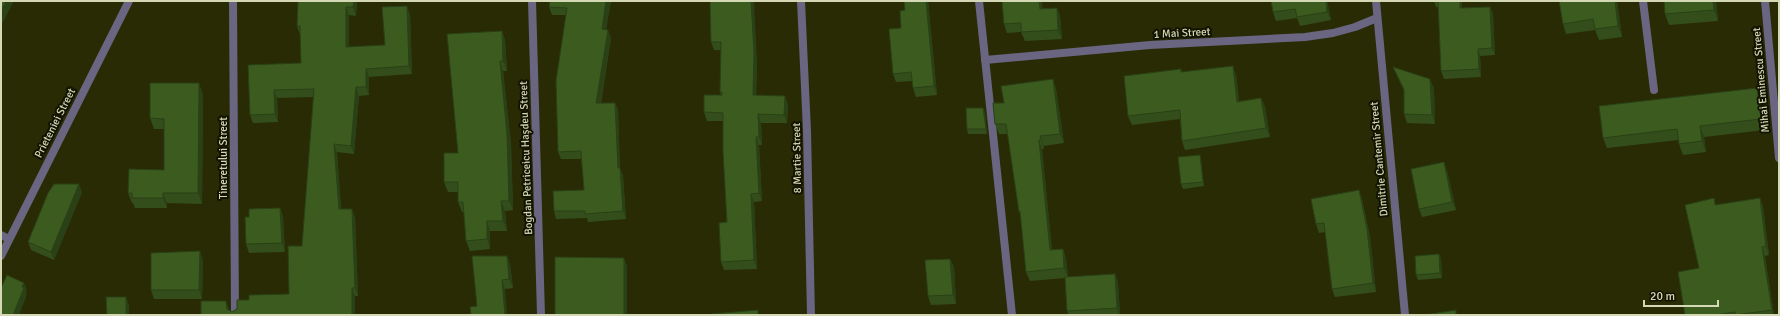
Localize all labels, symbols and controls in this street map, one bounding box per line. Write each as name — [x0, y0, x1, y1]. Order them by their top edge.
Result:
street label: 1 Mai Street — [1153, 25, 1211, 41]
street label: Mihai Eminescu Street — [1750, 27, 1772, 133]
street label: Bogdan Petriceicu Hașdeu Street — [517, 81, 535, 235]
street label: Prieteniei Street — [32, 86, 78, 160]
street label: Dimitrie Cantemir Street — [1367, 101, 1390, 217]
street label: Tineretului Street — [217, 117, 230, 199]
street label: 8 Martie Street — [790, 122, 804, 193]
scale bar — [1644, 282, 1718, 308]
text: 20 m — [1650, 289, 1675, 304]

